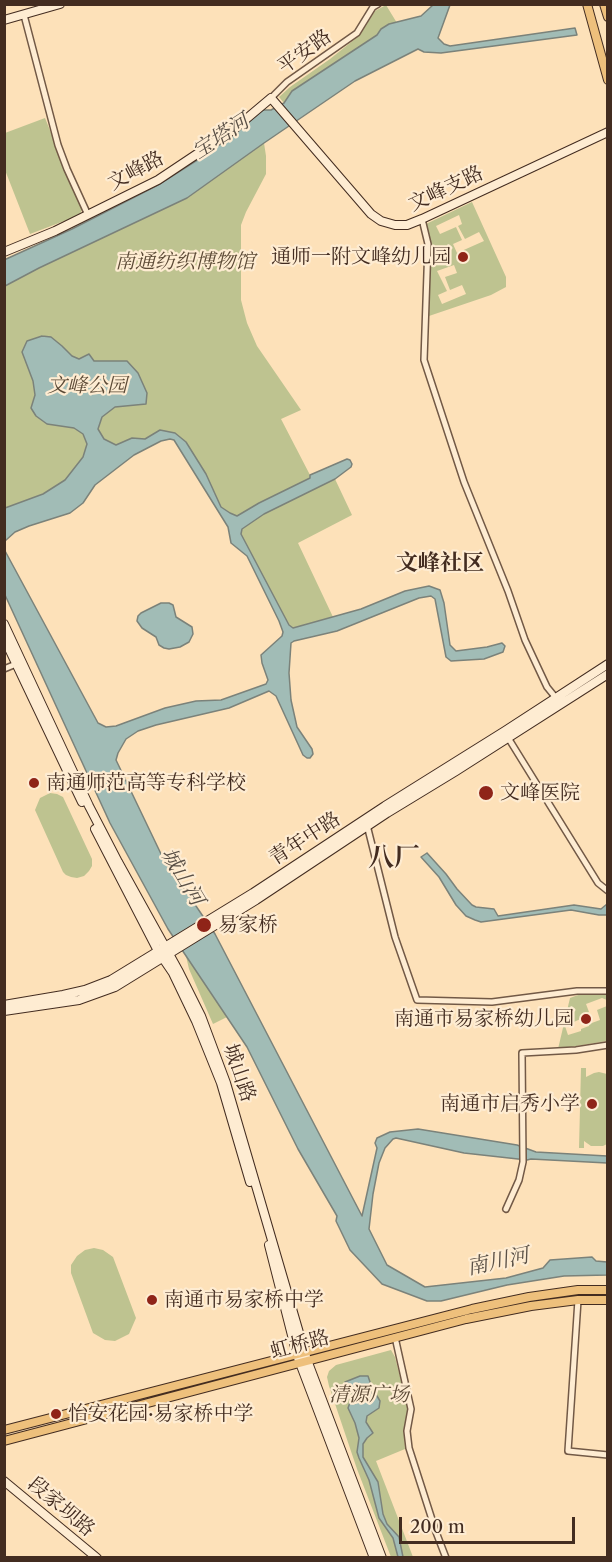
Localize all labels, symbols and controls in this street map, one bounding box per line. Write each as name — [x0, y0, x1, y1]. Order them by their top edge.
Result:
street label: 平安路 — [274, 25, 336, 79]
water label: 宝塔河 — [188, 109, 254, 165]
street label: 文峰路 — [104, 146, 168, 196]
street label: 文峰支路 — [405, 161, 487, 217]
place label: 通师一附文峰幼儿园 — [271, 245, 451, 269]
park label: 南通纺织博物馆 — [115, 250, 255, 274]
marker: 通师一附文峰幼儿园 — [456, 250, 470, 264]
park label: 文峰公园 — [47, 374, 127, 398]
district label: 文峰社区 — [396, 551, 484, 577]
place label: 南通师范高等专科学校 — [46, 771, 246, 795]
marker: 南通师范高等专科学校 — [27, 776, 41, 790]
place label: 文峰医院 — [500, 781, 580, 805]
marker: 文峰医院 — [477, 784, 495, 802]
street label: 青年中路 — [265, 807, 345, 871]
district label: 八厂 — [368, 842, 420, 874]
water label: 城山河 — [155, 844, 209, 910]
place label: 易家桥 — [218, 913, 278, 937]
marker: 易家桥 — [195, 916, 213, 934]
place label: 南通市易家桥幼儿园 — [394, 1007, 574, 1031]
marker: 南通市易家桥幼儿园 — [579, 1012, 593, 1026]
street label: 城山路 — [218, 1041, 260, 1105]
place label: 南通市启秀小学 — [440, 1092, 580, 1116]
marker: 南通市启秀小学 — [585, 1097, 599, 1111]
water label: 南川河 — [465, 1243, 531, 1281]
place label: 南通市易家桥中学 — [164, 1288, 324, 1312]
marker: 南通市易家桥中学 — [145, 1293, 159, 1307]
street label: 虹桥路 — [268, 1326, 332, 1364]
park label: 清源广场 — [329, 1383, 409, 1407]
place label: 怡安花园·易家桥中学 — [68, 1402, 254, 1426]
marker: 怡安花园·易家桥中学 — [49, 1407, 63, 1421]
street label: 段家坝路 — [23, 1472, 99, 1542]
scale bar — [402, 1505, 578, 1543]
text: 200 m — [410, 1516, 465, 1538]

